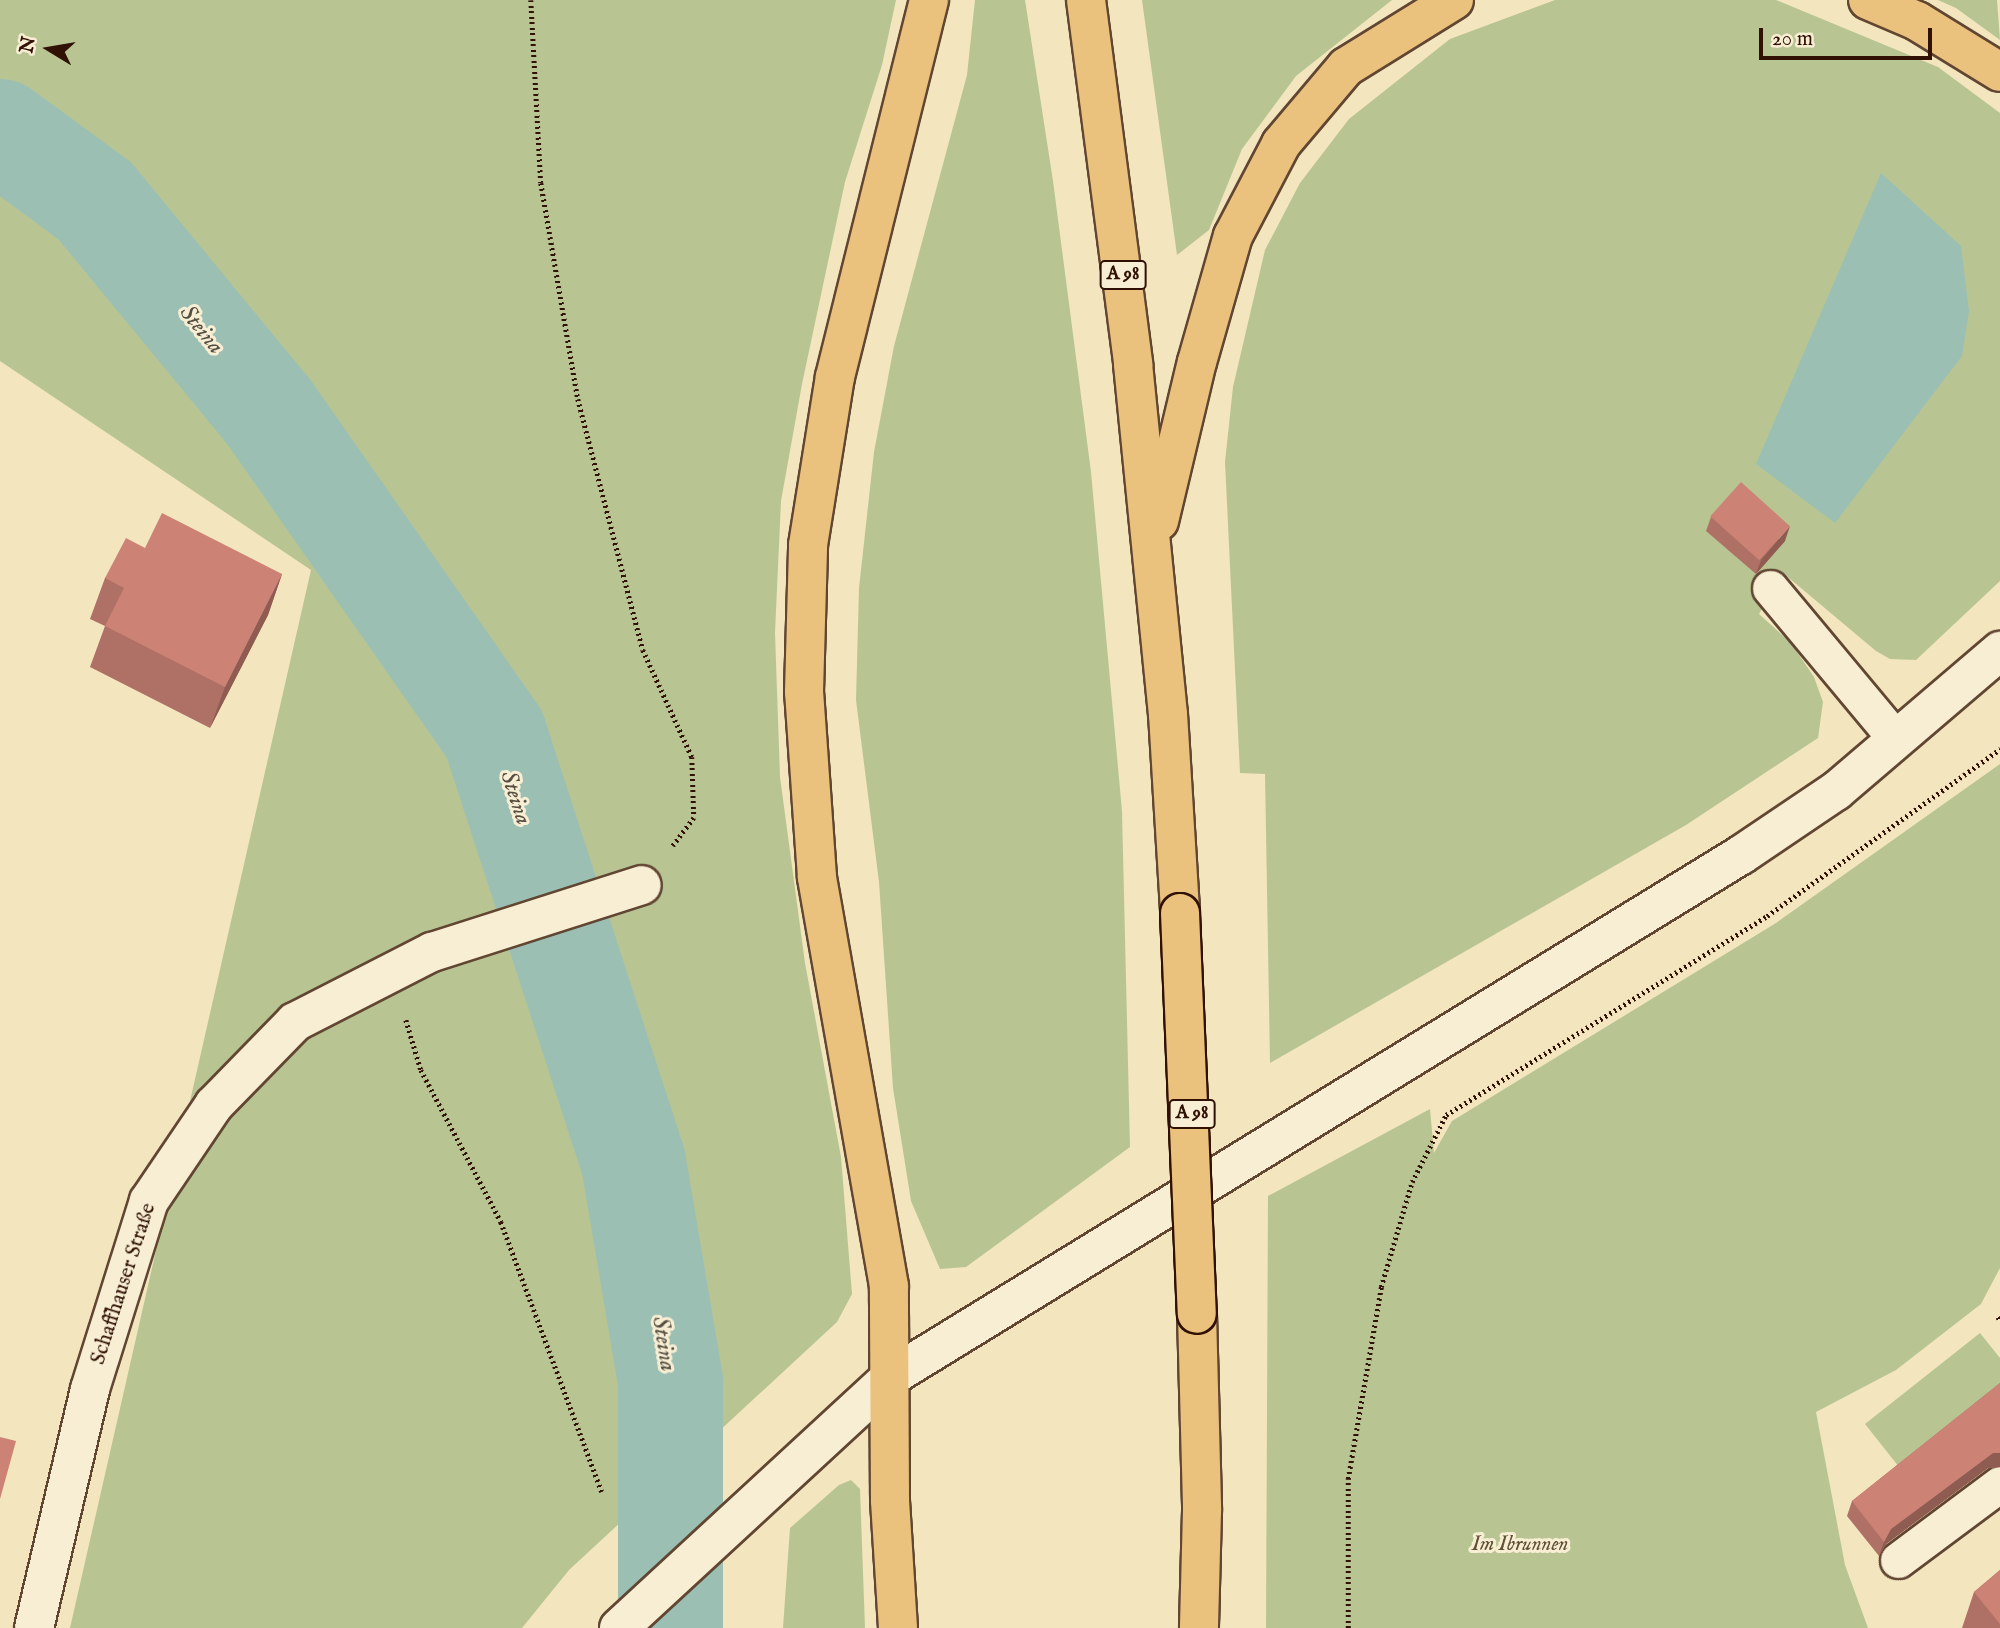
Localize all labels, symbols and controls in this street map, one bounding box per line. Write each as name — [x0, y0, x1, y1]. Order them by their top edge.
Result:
north arrow — [14, 14, 84, 84]
scale bar — [1762, 14, 1935, 58]
text: 20 m — [1772, 26, 1813, 53]
text: N — [15, 35, 42, 55]
road number: A 98 — [1098, 260, 1148, 290]
water label: Steina — [173, 300, 229, 360]
water label: Steina — [493, 768, 537, 828]
road number: A 98 — [1168, 1098, 1216, 1130]
street label: Schaffhauser Straße — [86, 1200, 162, 1368]
water label: Steina — [645, 1315, 681, 1373]
park label: Im Ibrunnen — [1472, 1532, 1568, 1558]

